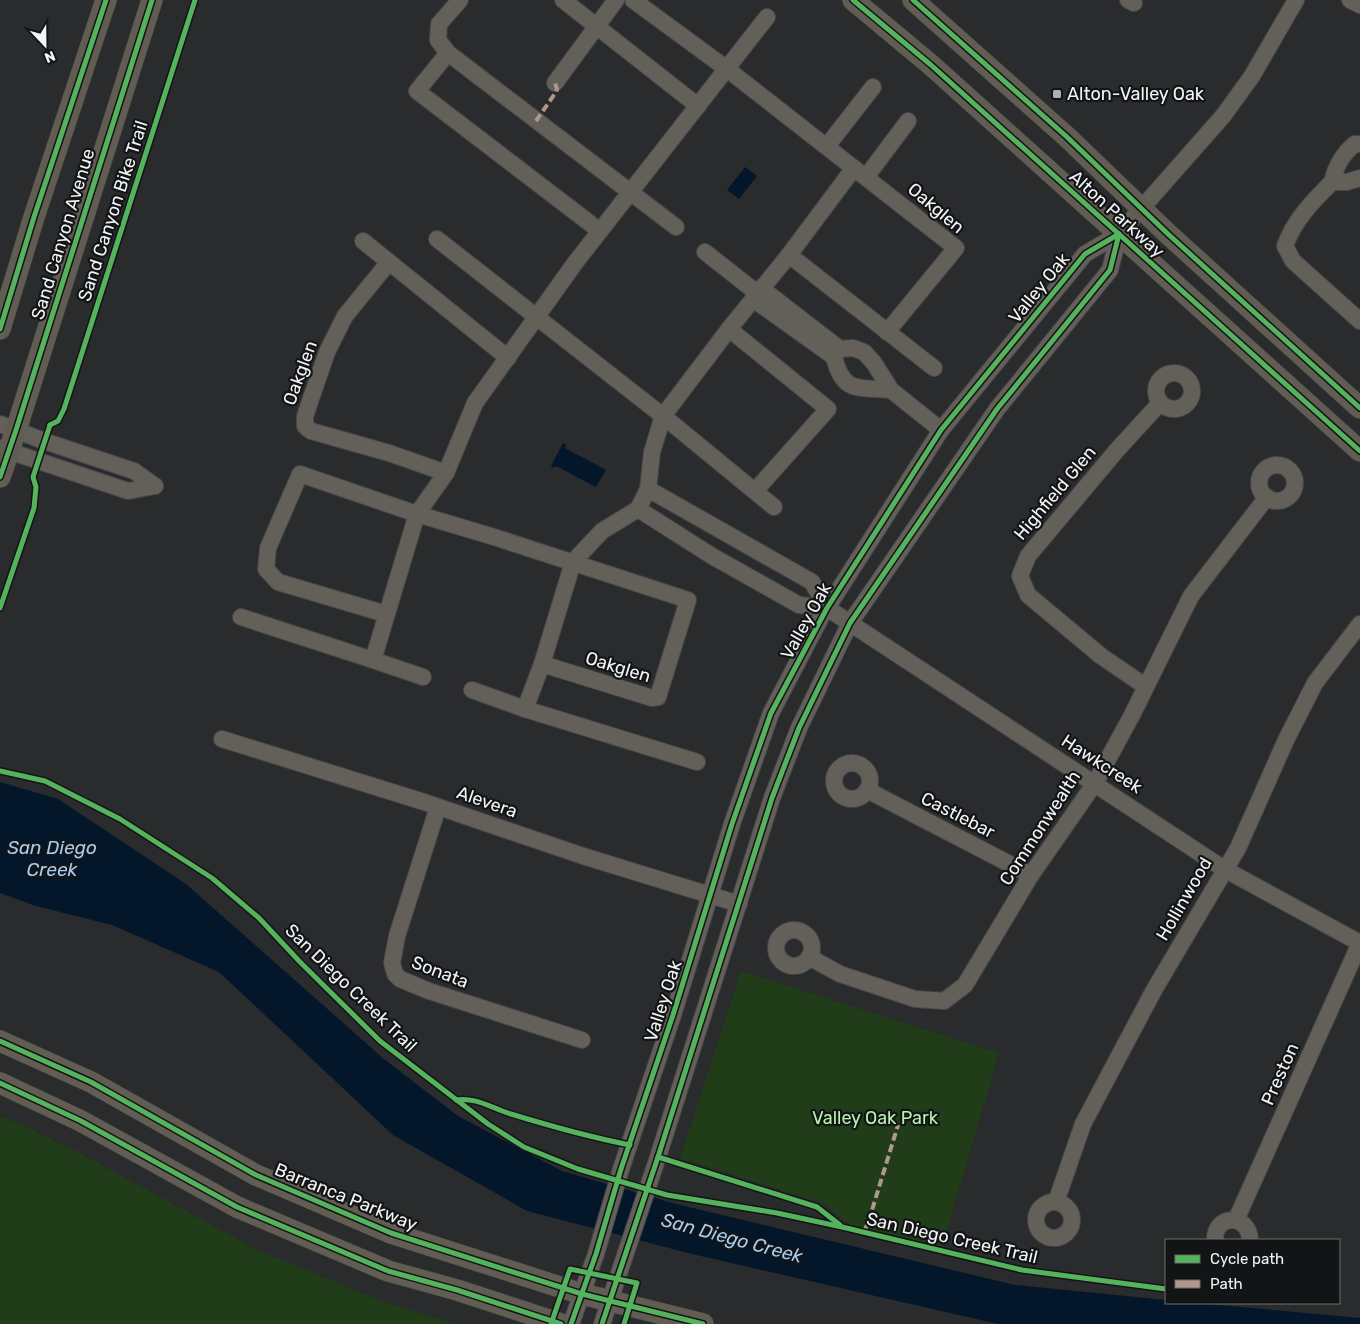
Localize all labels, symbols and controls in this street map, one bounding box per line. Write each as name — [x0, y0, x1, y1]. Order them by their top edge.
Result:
north arrow — [20, 20, 70, 70]
text: N — [42, 47, 58, 66]
place label: Alton-Valley Oak — [1067, 83, 1205, 105]
marker: Alton-Valley Oak — [1051, 88, 1063, 100]
street label: Sand Canyon Bike Trail — [73, 118, 153, 304]
street label: Sand Canyon Avenue — [27, 146, 99, 322]
street label: Alton Parkway — [1065, 166, 1169, 262]
street label: Oakglen — [903, 178, 969, 238]
street label: Valley Oak — [1004, 248, 1075, 328]
street label: Oakglen — [278, 338, 322, 408]
street label: Highfield Glen — [1009, 442, 1101, 544]
street label: Valley Oak — [776, 578, 836, 663]
street label: Oakglen — [583, 647, 653, 687]
street label: Hawkcreek — [1057, 730, 1147, 799]
street label: Commonwealth — [995, 767, 1085, 889]
street label: Alevera — [454, 781, 520, 823]
street label: Castlebar — [917, 787, 999, 843]
water label: San Diego Creek — [7, 836, 97, 881]
street label: Hollinwood — [1151, 853, 1217, 945]
street label: San Diego Creek Trail — [280, 919, 422, 1057]
street label: Sonata — [408, 951, 472, 993]
street label: Valley Oak — [639, 957, 687, 1045]
street label: Preston — [1257, 1039, 1303, 1109]
park label: Valley Oak Park — [812, 1107, 939, 1129]
street label: Barranca Parkway — [271, 1158, 421, 1236]
water label: San Diego Creek — [659, 1208, 805, 1268]
street label: San Diego Creek Trail — [864, 1208, 1040, 1268]
legend — [1165, 1239, 1340, 1304]
text: Cycle path — [1210, 1250, 1284, 1268]
text: Path — [1210, 1275, 1243, 1293]

